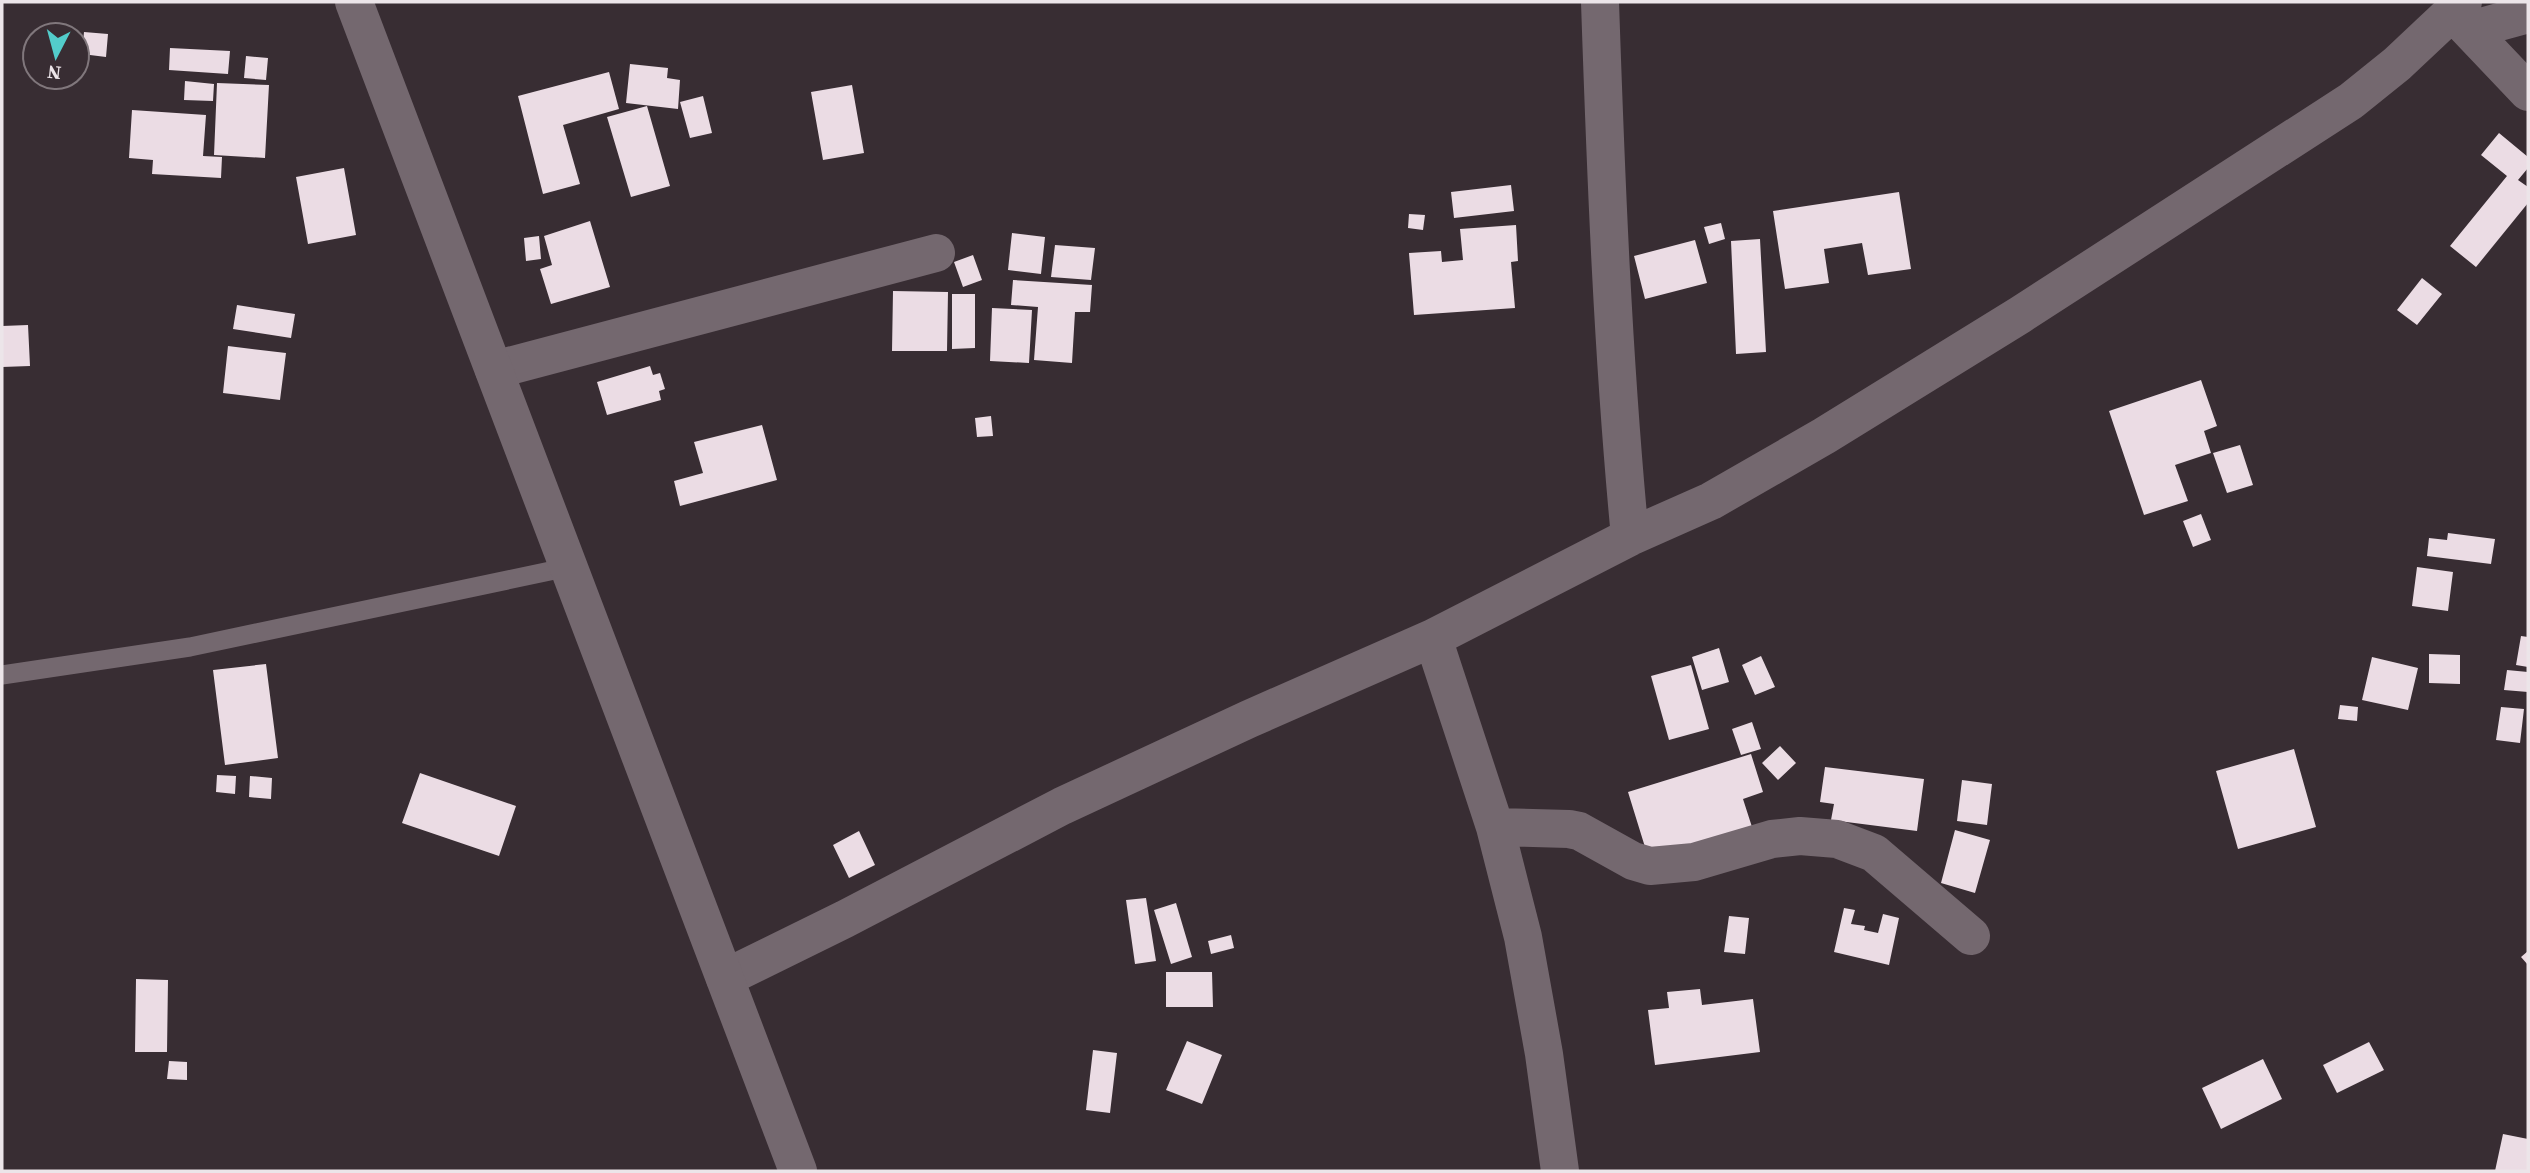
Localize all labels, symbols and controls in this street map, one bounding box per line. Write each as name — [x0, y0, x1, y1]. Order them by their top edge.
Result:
north arrow — [21, 21, 91, 91]
text: N — [46, 59, 62, 87]

